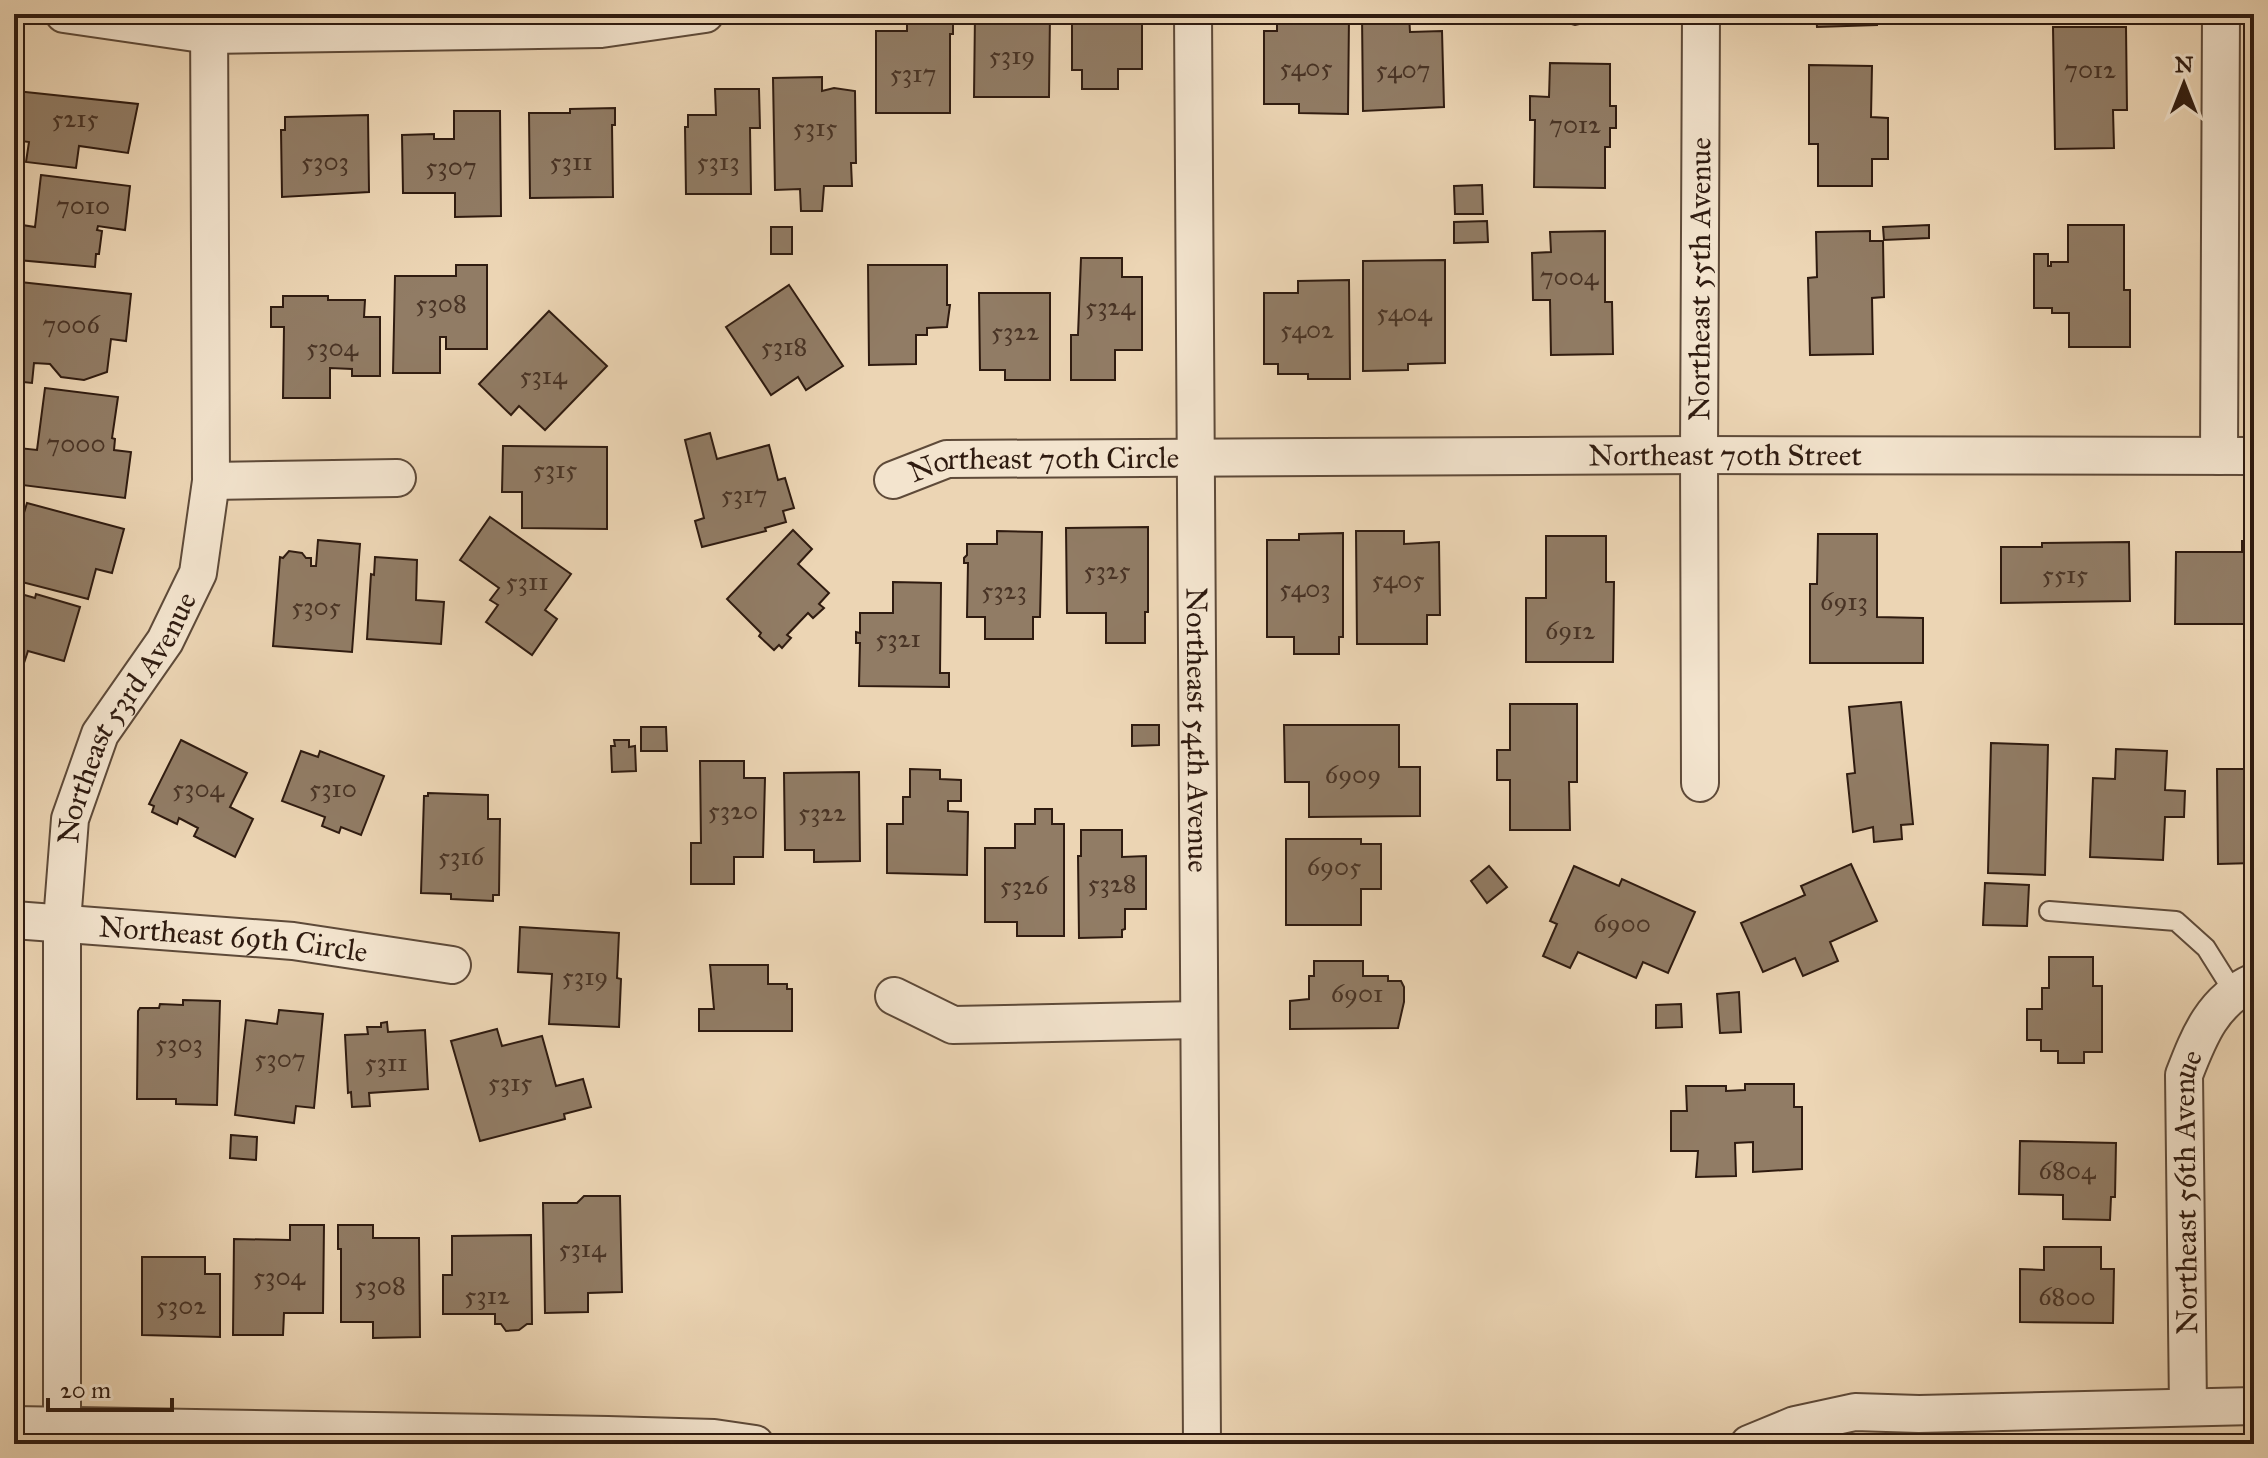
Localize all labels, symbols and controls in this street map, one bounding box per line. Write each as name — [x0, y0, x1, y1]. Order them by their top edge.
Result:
house number: 5319 — [989, 39, 1035, 71]
north arrow — [2144, 44, 2224, 124]
house number: 5405 — [1279, 51, 1333, 83]
text: N — [2175, 51, 2194, 78]
house number: 5407 — [1376, 53, 1430, 85]
house number: 7012 — [2064, 53, 2116, 85]
house number: 5317 — [890, 57, 936, 89]
house number: 5215 — [51, 102, 99, 134]
house number: 7012 — [1549, 108, 1601, 140]
house number: 5315 — [793, 111, 837, 143]
street label: Northeast 55th Avenue — [1681, 137, 1718, 421]
house number: 5303 — [301, 145, 349, 177]
house number: 5311 — [549, 145, 593, 177]
house number: 5313 — [696, 145, 740, 177]
house number: 5307 — [425, 150, 477, 182]
house number: 7010 — [56, 189, 110, 221]
house number: 7004 — [1540, 260, 1599, 292]
house number: 5308 — [415, 287, 467, 319]
house number: 5324 — [1085, 290, 1135, 322]
house number: 5404 — [1376, 296, 1432, 328]
house number: 7006 — [42, 308, 100, 340]
house number: 5402 — [1280, 313, 1334, 345]
house number: 5322 — [991, 315, 1039, 347]
house number: 5318 — [761, 330, 807, 362]
house number: 5304 — [306, 331, 359, 363]
house number: 5314 — [519, 359, 567, 391]
house number: 7000 — [46, 427, 106, 459]
street label: Northeast 70th Street — [1588, 437, 1862, 474]
street label: Northeast 70th Circle — [903, 440, 1179, 490]
house number: 5315 — [533, 453, 577, 485]
house number: 5317 — [721, 478, 767, 510]
house number: 5325 — [1083, 554, 1131, 586]
house number: 5515 — [2042, 558, 2088, 590]
house number: 5405 — [1371, 563, 1425, 595]
house number: 5311 — [505, 565, 549, 597]
house number: 5403 — [1279, 572, 1331, 604]
house number: 5323 — [981, 574, 1027, 606]
house number: 6913 — [1820, 585, 1868, 617]
street label: Northeast 53rd Avenue — [50, 586, 204, 845]
street label: Northeast 54th Avenue — [1179, 587, 1216, 873]
house number: 5305 — [291, 590, 341, 622]
house number: 6912 — [1545, 614, 1595, 646]
house number: 5321 — [875, 622, 921, 654]
house number: 6909 — [1325, 758, 1381, 790]
house number: 5304 — [172, 772, 225, 804]
house number: 5310 — [309, 772, 357, 804]
house number: 5320 — [708, 794, 758, 826]
house number: 5322 — [798, 796, 846, 828]
house number: 5316 — [438, 840, 485, 872]
house number: 6905 — [1307, 850, 1361, 882]
house number: 5328 — [1087, 867, 1137, 899]
house number: 5326 — [1000, 869, 1049, 901]
house number: 6900 — [1593, 907, 1651, 939]
street label: Northeast 69th Circle — [97, 908, 370, 970]
house number: 5319 — [562, 960, 608, 992]
house number: 6901 — [1331, 977, 1383, 1009]
house number: 5303 — [155, 1027, 203, 1059]
house number: 5307 — [254, 1042, 306, 1074]
street label: Northeast 56th Avenue — [2166, 1044, 2210, 1335]
house number: 5311 — [364, 1046, 408, 1078]
house number: 5315 — [488, 1066, 532, 1098]
house number: 6804 — [2039, 1154, 2096, 1186]
house number: 5314 — [558, 1232, 606, 1264]
house number: 5304 — [253, 1260, 306, 1292]
house number: 5308 — [354, 1269, 406, 1301]
house number: 5312 — [464, 1279, 510, 1311]
house number: 6800 — [2038, 1280, 2096, 1312]
house number: 5302 — [156, 1289, 206, 1321]
scale bar — [48, 1362, 172, 1412]
text: 20 m — [60, 1375, 111, 1405]

